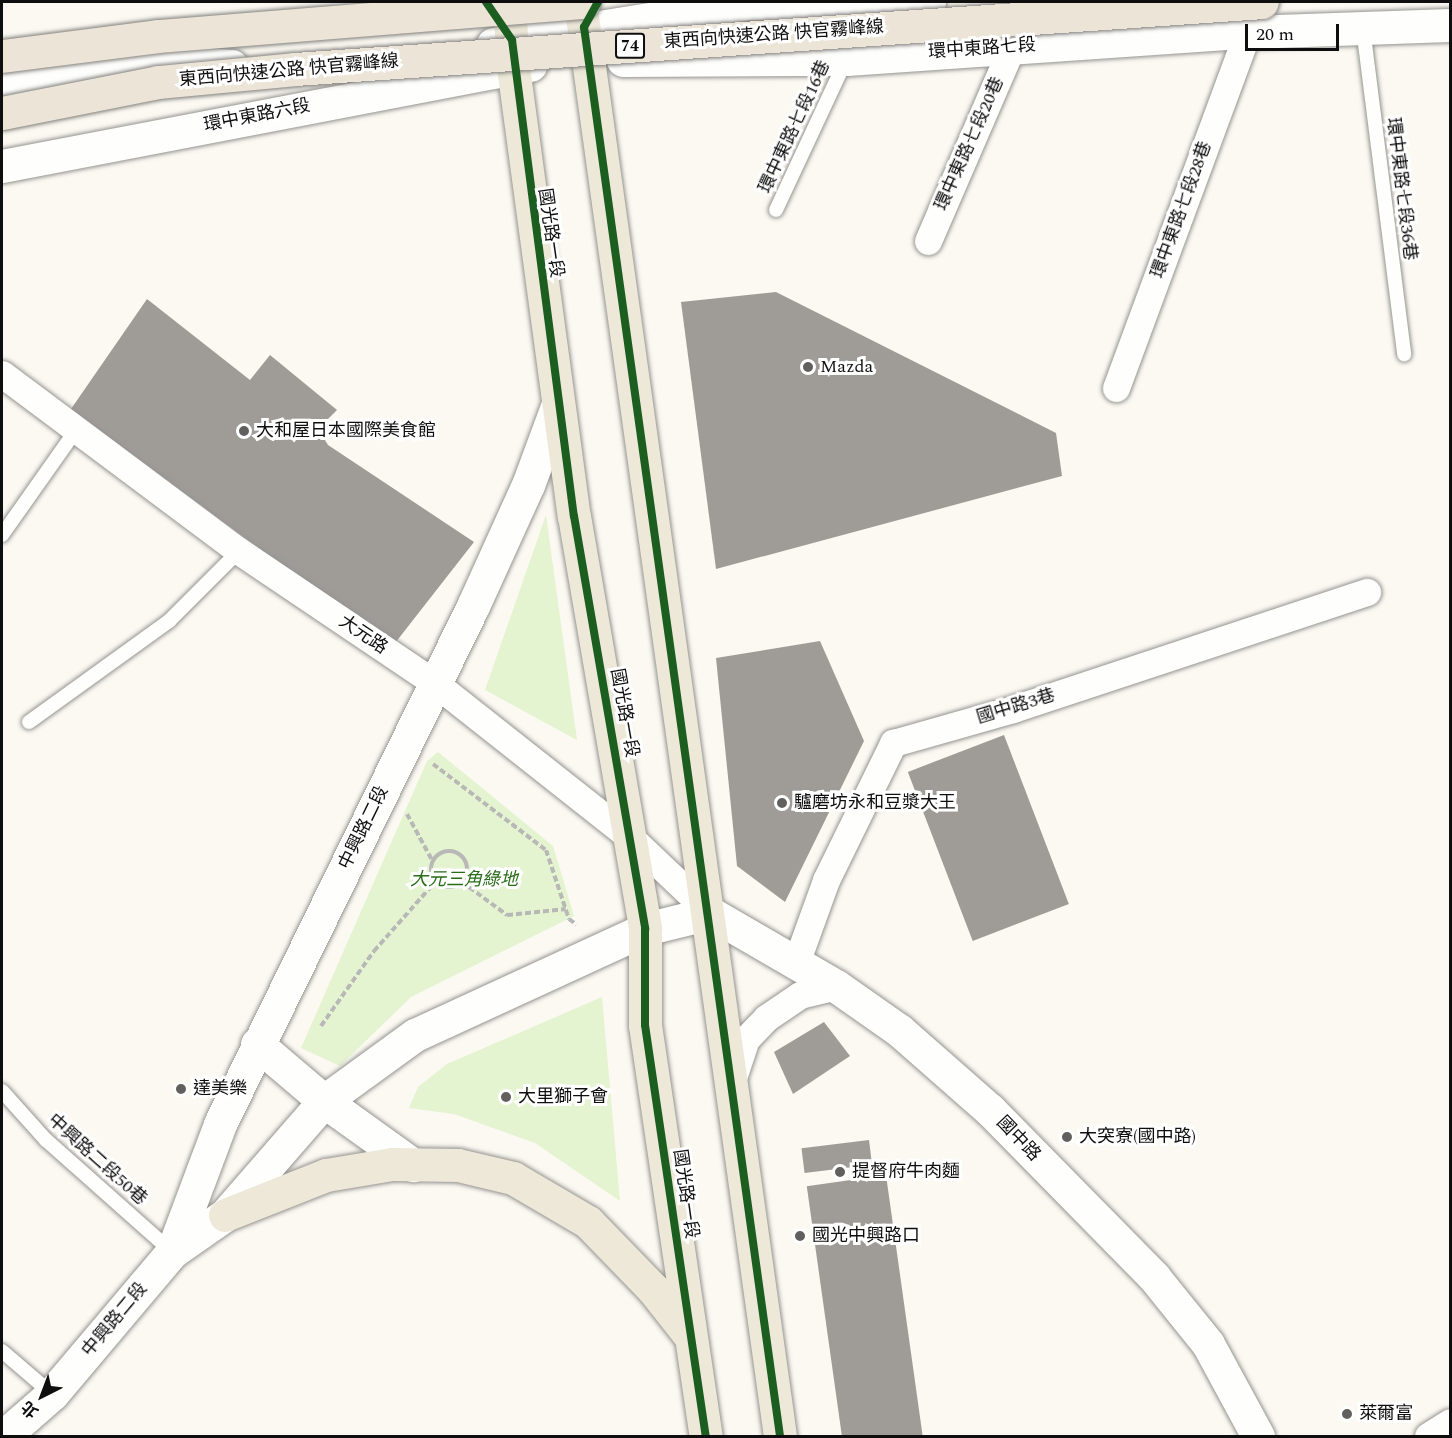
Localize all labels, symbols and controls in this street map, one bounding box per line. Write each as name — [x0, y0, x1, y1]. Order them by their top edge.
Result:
scale bar — [1248, 12, 1342, 50]
street label: 東西向快速公路 快官霧峰線 — [663, 17, 885, 53]
text: 20 m — [1256, 21, 1294, 48]
road number: 74 — [615, 33, 645, 59]
street label: 環中東路七段 — [927, 34, 1037, 64]
street label: 東西向快速公路 快官霧峰線 — [178, 51, 400, 91]
street label: 環中東路七段16巷 — [755, 57, 835, 197]
street label: 環中東路七段20巷 — [931, 74, 1009, 214]
street label: 環中東路六段 — [202, 95, 312, 137]
street label: 環中東路七段36巷 — [1382, 116, 1420, 262]
street label: 環中東路七段28巷 — [1147, 139, 1217, 281]
street label: 國光路一段 — [533, 187, 567, 279]
place label: Mazda — [820, 356, 873, 378]
marker: Mazda — [801, 360, 815, 374]
place label: 大和屋日本國際美食館 — [256, 420, 436, 442]
marker: 大和屋日本國際美食館 — [237, 424, 251, 438]
street label: 大元路 — [335, 611, 391, 659]
street label: 國光路一段 — [606, 667, 642, 759]
street label: 國中路3巷 — [974, 685, 1058, 729]
street label: 中興路二段 — [335, 783, 393, 873]
place label: 驢磨坊永和豆漿大王 — [794, 792, 956, 814]
marker: 驢磨坊永和豆漿大王 — [775, 796, 789, 810]
park label: 大元三角綠地 — [410, 869, 518, 891]
place label: 達美樂 — [193, 1078, 247, 1100]
marker: 達美樂 — [174, 1082, 188, 1096]
place label: 大里獅子會 — [518, 1086, 608, 1108]
marker: 大里獅子會 — [499, 1090, 513, 1104]
street label: 中興路二段50巷 — [43, 1110, 151, 1210]
street label: 國中路 — [991, 1112, 1045, 1166]
place label: 大突寮(國中路) — [1079, 1126, 1196, 1148]
marker: 大突寮(國中路) — [1060, 1130, 1074, 1144]
street label: 國光路一段 — [668, 1148, 702, 1240]
place label: 提督府牛肉麵 — [852, 1161, 960, 1183]
marker: 提督府牛肉麵 — [833, 1165, 847, 1179]
place label: 國光中興路口 — [812, 1225, 920, 1247]
marker: 國光中興路口 — [793, 1229, 807, 1243]
street label: 中興路二段 — [78, 1279, 152, 1361]
north arrow — [12, 1366, 72, 1426]
text: 北 — [16, 1395, 44, 1424]
place label: 萊爾富 — [1359, 1403, 1413, 1425]
marker: 萊爾富 — [1340, 1407, 1354, 1421]

